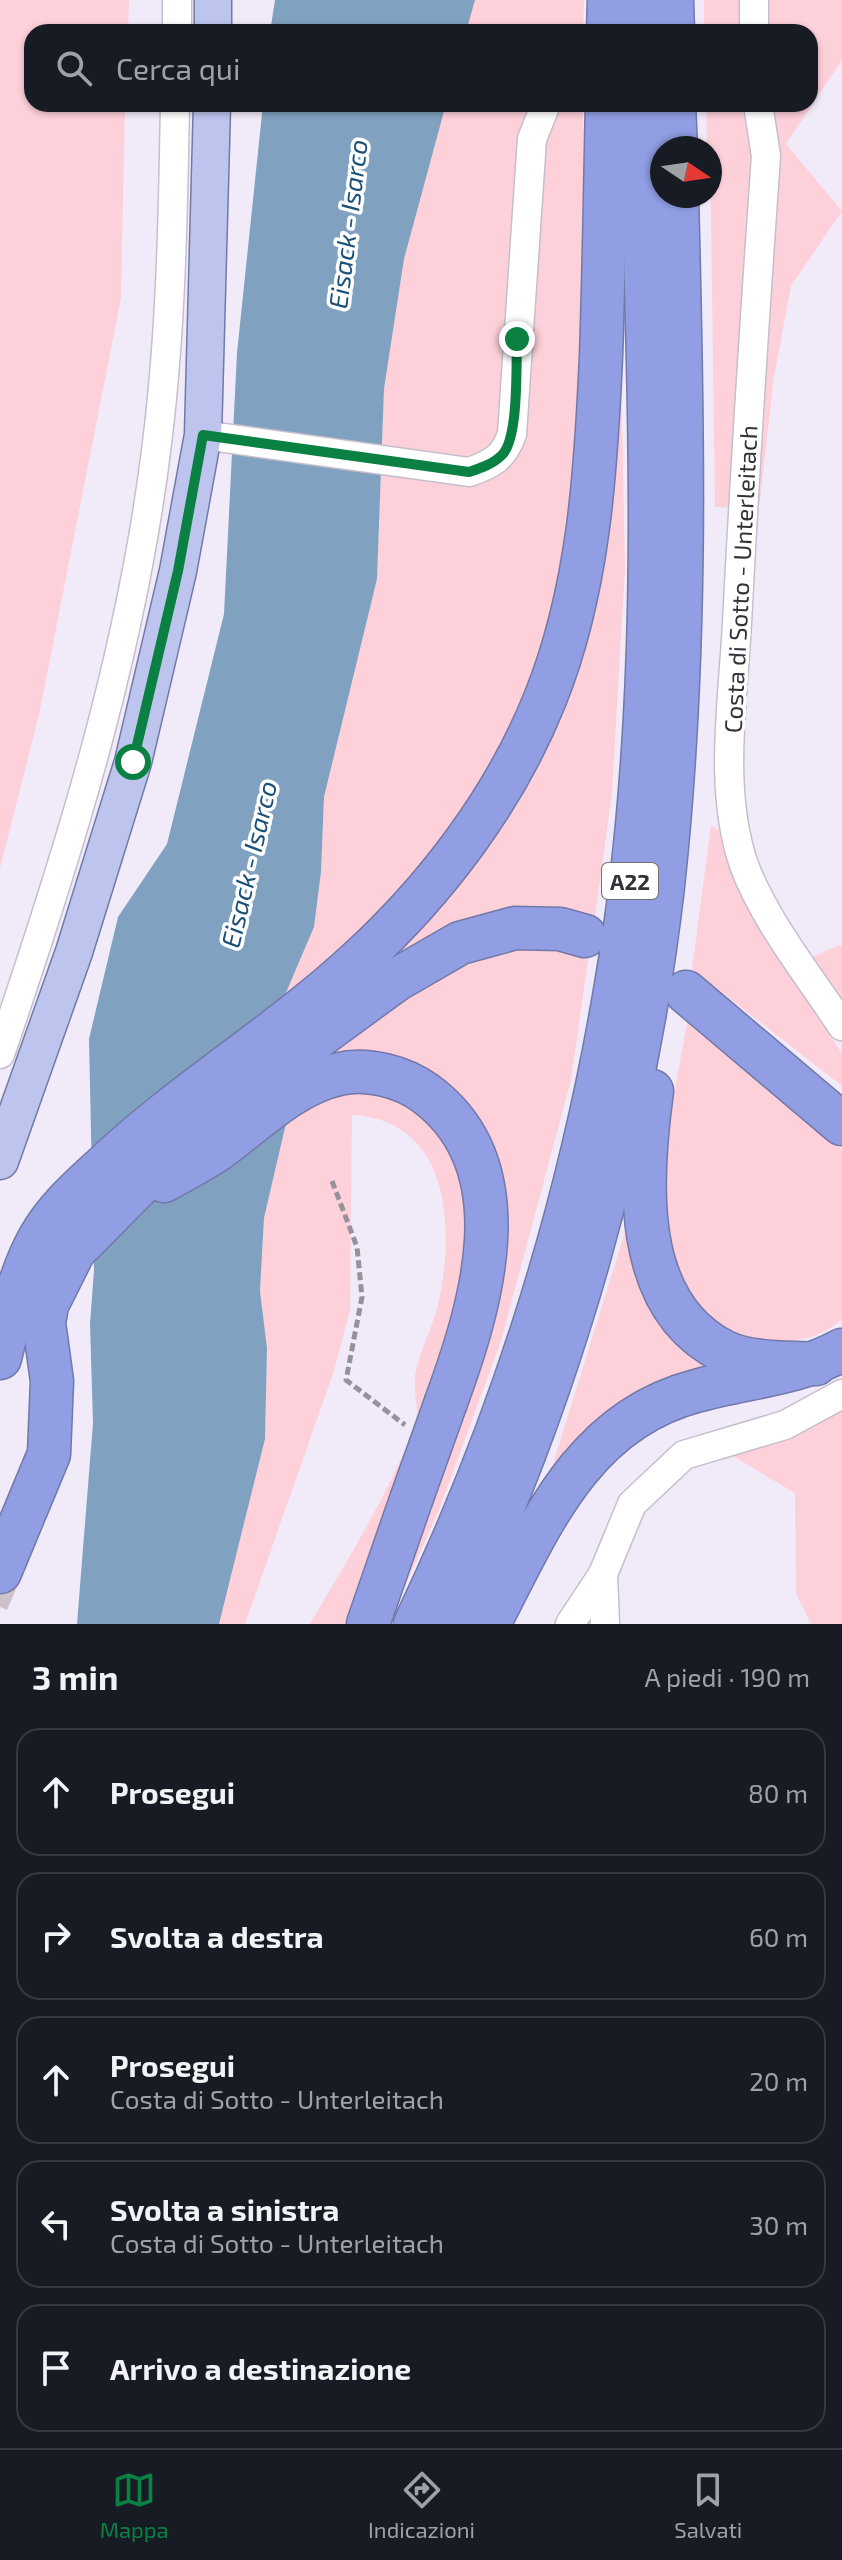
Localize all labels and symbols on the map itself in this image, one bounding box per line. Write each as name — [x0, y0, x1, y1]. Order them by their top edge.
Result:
north arrow — [650, 136, 722, 208]
water label: Eisack - Isarco — [321, 138, 373, 310]
route end — [499, 321, 535, 357]
street label: Costa di Sotto - Unterleitach — [717, 424, 763, 734]
route start — [115, 744, 151, 780]
water label: Eisack - Isarco — [214, 778, 282, 950]
road number: A22 — [602, 863, 658, 899]

